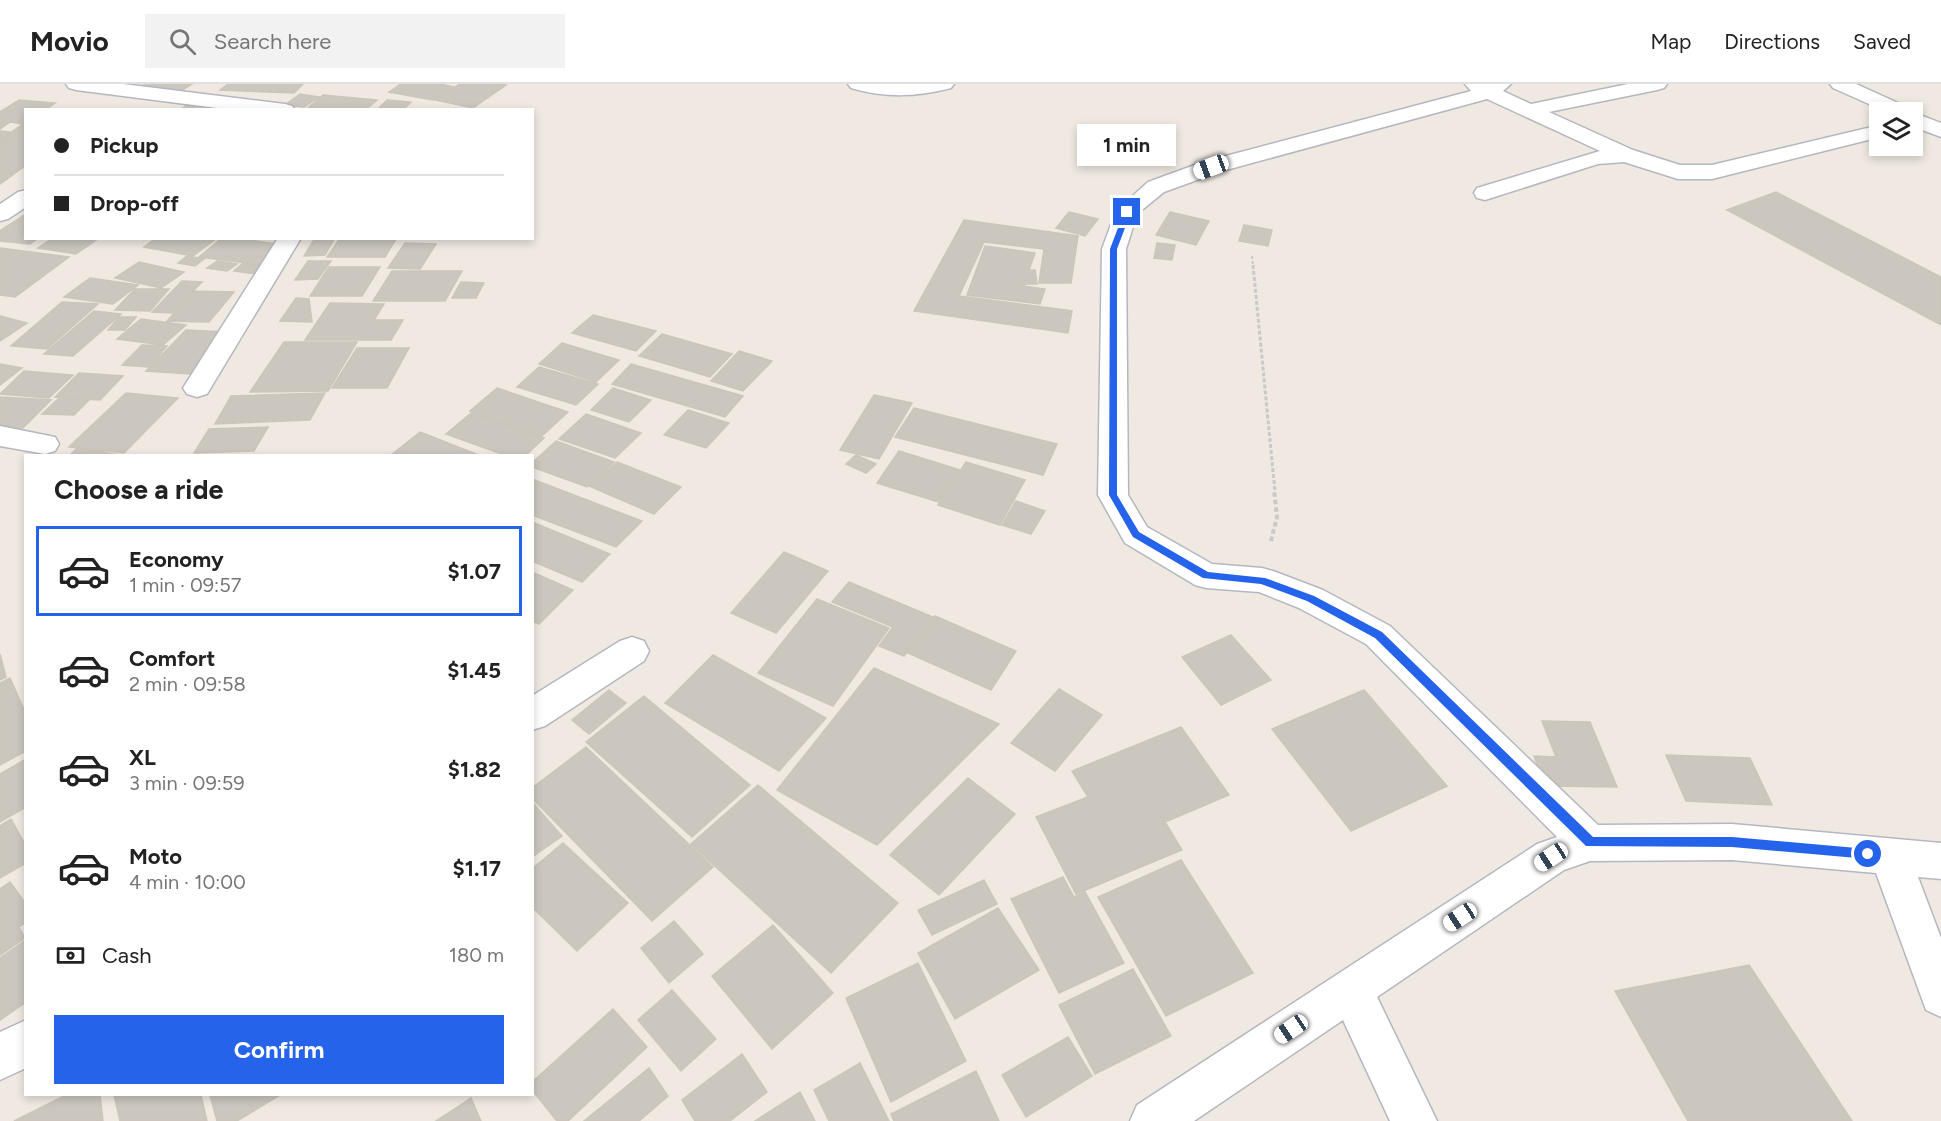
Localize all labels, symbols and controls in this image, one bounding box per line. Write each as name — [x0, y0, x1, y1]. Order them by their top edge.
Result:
search box — [145, 14, 565, 68]
text: Movio — [30, 24, 109, 58]
icon: search — [166, 25, 199, 58]
text: Search here — [214, 28, 331, 55]
text: Map — [1650, 29, 1691, 54]
text: Directions — [1724, 29, 1820, 54]
text: Saved — [1853, 29, 1911, 54]
map controls — [1869, 102, 1923, 156]
button: layers — [1869, 102, 1923, 156]
callout: 1 min — [1078, 125, 1176, 167]
text: Pickup — [90, 132, 159, 159]
text: 1 min — [1103, 133, 1150, 157]
car — [1191, 152, 1231, 182]
text: Drop-off — [90, 190, 179, 217]
route end — [1113, 198, 1140, 225]
text: Choose a ride — [54, 473, 223, 506]
icon: car — [57, 544, 111, 598]
text: Economy — [129, 546, 224, 573]
text: $1.07 — [448, 558, 501, 585]
text: 1 min · 09:57 — [129, 573, 241, 597]
icon: car — [57, 643, 111, 697]
text: Comfort — [129, 645, 215, 672]
text: $1.45 — [447, 657, 501, 684]
text: 2 min · 09:58 — [129, 672, 246, 696]
icon: car — [57, 742, 111, 796]
text: XL — [129, 744, 156, 771]
text: $1.82 — [448, 756, 501, 783]
text: 3 min · 09:59 — [129, 771, 245, 795]
car — [1531, 840, 1571, 874]
route start — [1854, 840, 1881, 867]
icon: car — [57, 841, 111, 895]
text: Moto — [129, 843, 182, 870]
text: $1.17 — [453, 855, 501, 882]
text: 4 min · 10:00 — [129, 870, 246, 894]
car — [1440, 900, 1480, 934]
icon: cash — [54, 939, 87, 972]
text: Cash — [102, 942, 152, 969]
text: 180 m — [449, 943, 504, 967]
car — [1271, 1011, 1311, 1047]
button: Confirm — [54, 1015, 504, 1084]

